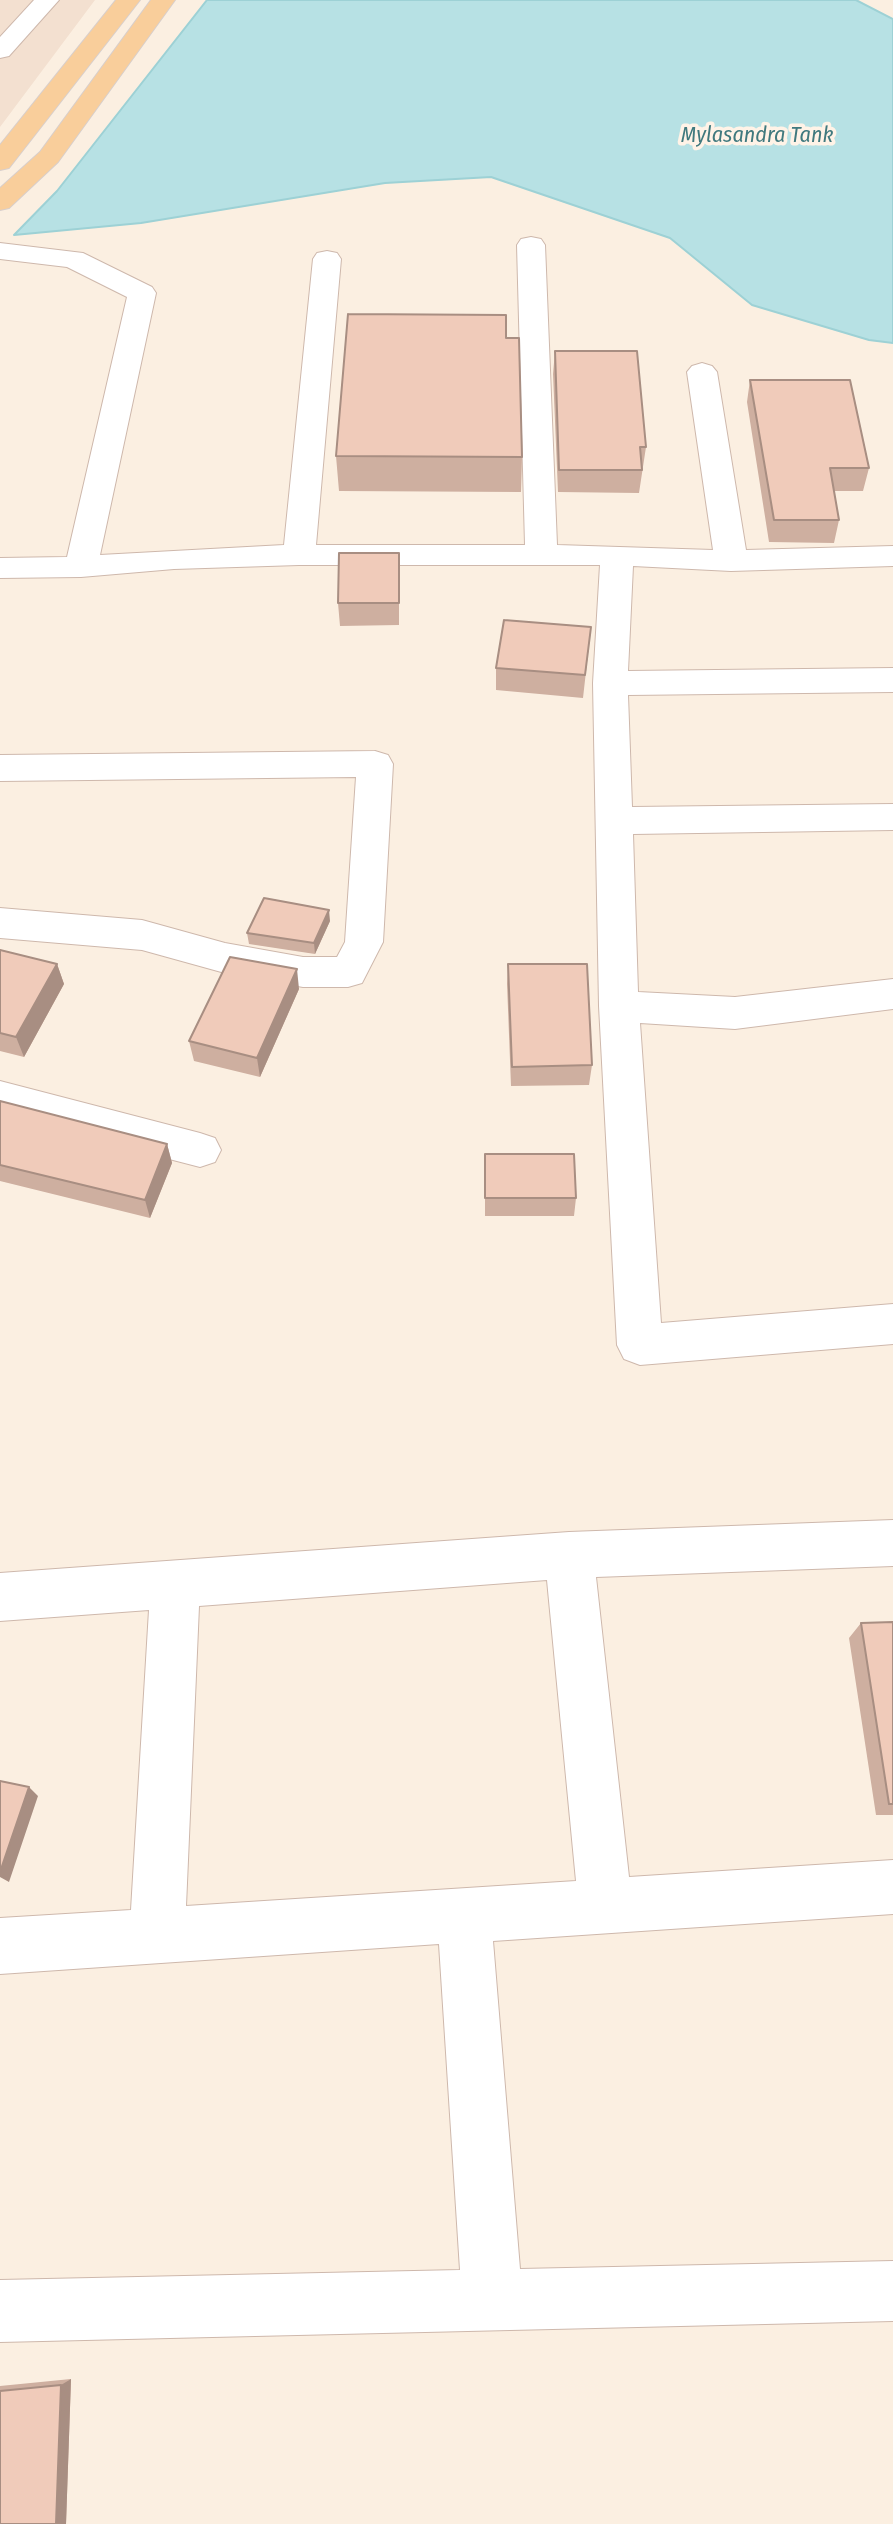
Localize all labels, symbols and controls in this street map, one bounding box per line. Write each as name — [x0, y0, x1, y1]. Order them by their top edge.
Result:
water label: Mylasandra Tank — [681, 123, 833, 149]

